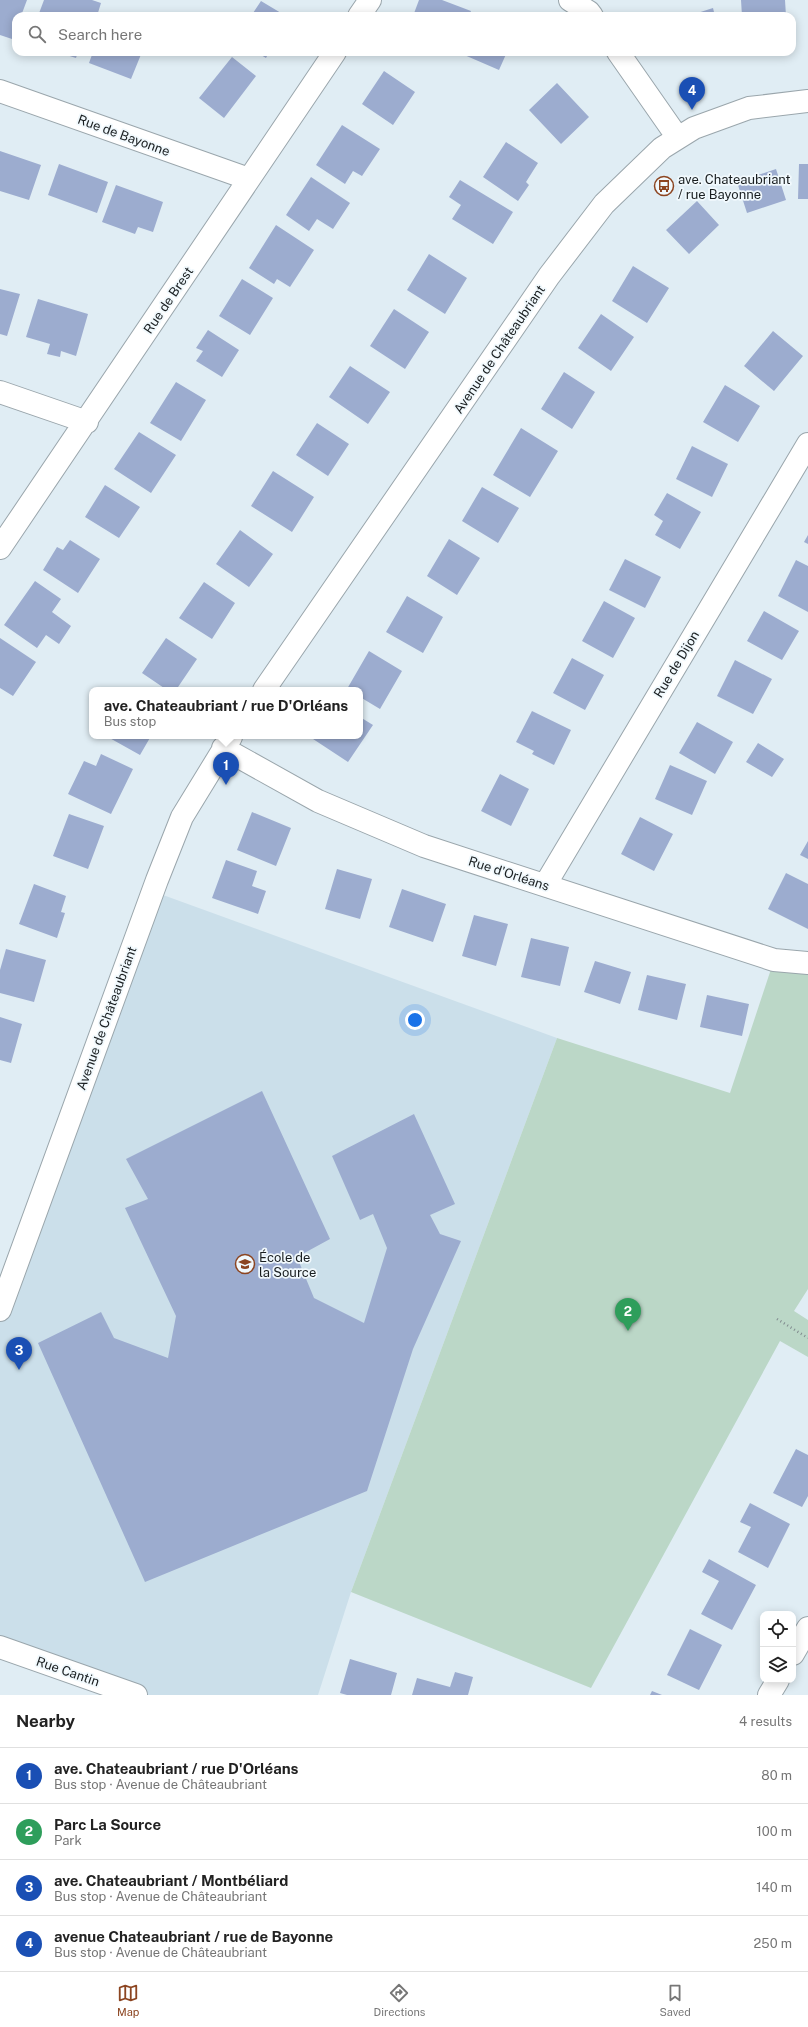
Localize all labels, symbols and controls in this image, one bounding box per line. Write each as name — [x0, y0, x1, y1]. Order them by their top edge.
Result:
search box — [12, 12, 796, 56]
icon: search — [26, 23, 48, 45]
text: Search here — [58, 26, 142, 43]
pin: 4 — [679, 77, 705, 110]
street label: Rue de Bayonne — [76, 112, 172, 159]
place label: ave. Chateaubriant / rue Bayonne — [678, 172, 791, 202]
bus stop icon: ave. Chateaubriant / rue Bayonne — [653, 175, 675, 197]
street label: Rue de Brest — [141, 264, 196, 336]
street label: Avenue de Châteaubriant — [451, 282, 548, 416]
street label: Rue de Dijon — [651, 628, 702, 700]
popup — [89, 687, 363, 739]
text: ave. Chateaubriant / rue D'Orléans — [104, 697, 348, 714]
text: Bus stop — [104, 714, 156, 729]
pin: 1 — [213, 752, 239, 785]
street label: Rue d'Orléans — [467, 853, 551, 894]
street label: Avenue de Châteaubriant — [73, 944, 139, 1092]
your location — [405, 1010, 425, 1030]
place label: École de la Source — [259, 1249, 316, 1280]
school or university icon: École de la Source — [234, 1253, 256, 1275]
pin: 2 — [615, 1298, 641, 1331]
pin: 3 — [6, 1337, 32, 1370]
map controls — [760, 1611, 796, 1683]
button: locate — [760, 1611, 796, 1647]
button: layers — [760, 1647, 796, 1683]
street label: Rue Cantin — [34, 1654, 101, 1689]
text: Nearby — [16, 1711, 75, 1731]
text: 4 results — [739, 1714, 792, 1729]
text: ave. Chateaubriant / rue D'Orléans — [54, 1760, 298, 1777]
text: 1 — [26, 1768, 32, 1783]
text: 80 m — [761, 1768, 792, 1783]
text: Bus stop · Avenue de Châteaubriant — [54, 1777, 267, 1792]
text: Parc La Source — [54, 1816, 161, 1833]
text: 2 — [25, 1824, 33, 1839]
text: 100 m — [756, 1824, 792, 1839]
text: Park — [54, 1833, 82, 1848]
text: ave. Chateaubriant / Montbéliard — [54, 1872, 288, 1889]
text: 3 — [25, 1880, 33, 1895]
text: 140 m — [756, 1880, 792, 1895]
text: Bus stop · Avenue de Châteaubriant — [54, 1889, 267, 1904]
text: avenue Chateaubriant / rue de Bayonne — [54, 1928, 333, 1945]
text: 4 — [25, 1936, 33, 1951]
text: 250 m — [754, 1936, 792, 1951]
text: Bus stop · Avenue de Châteaubriant — [54, 1945, 267, 1960]
tab: Map — [117, 1982, 139, 2018]
tab: Directions — [374, 1982, 425, 2018]
tab: Saved — [659, 1982, 691, 2018]

